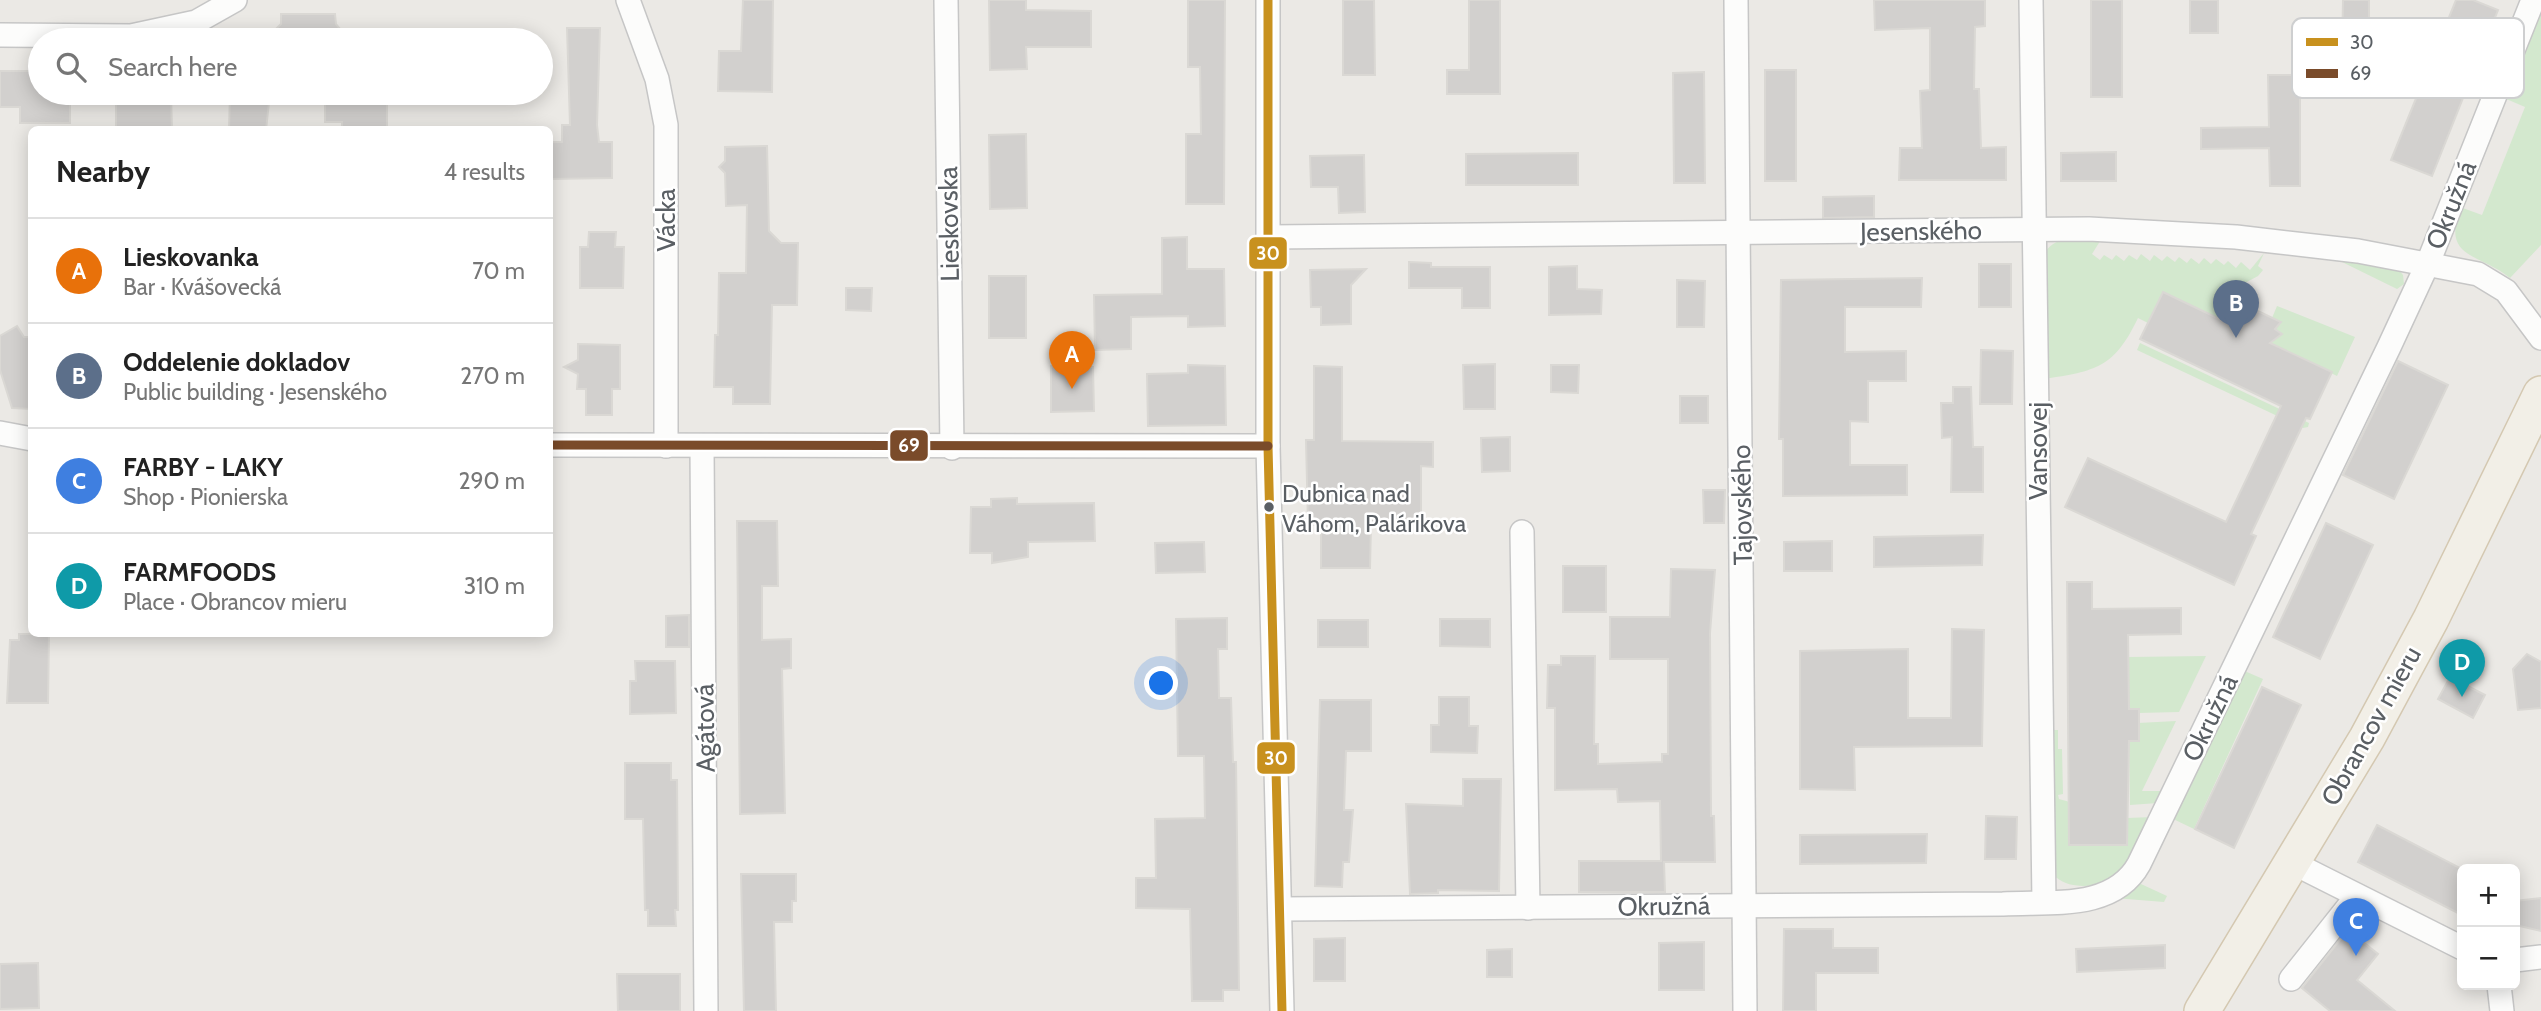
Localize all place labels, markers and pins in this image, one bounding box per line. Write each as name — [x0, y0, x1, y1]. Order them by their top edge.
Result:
pin: B — [2213, 280, 2259, 338]
pin: A — [1049, 331, 1095, 389]
place label: Dubnica nad Váhom, Palárikova — [1282, 479, 1467, 538]
marker: Dubnica nad Váhom, Palárikova — [1262, 500, 1276, 514]
pin: D — [2439, 639, 2485, 697]
pin: C — [2333, 898, 2379, 956]

